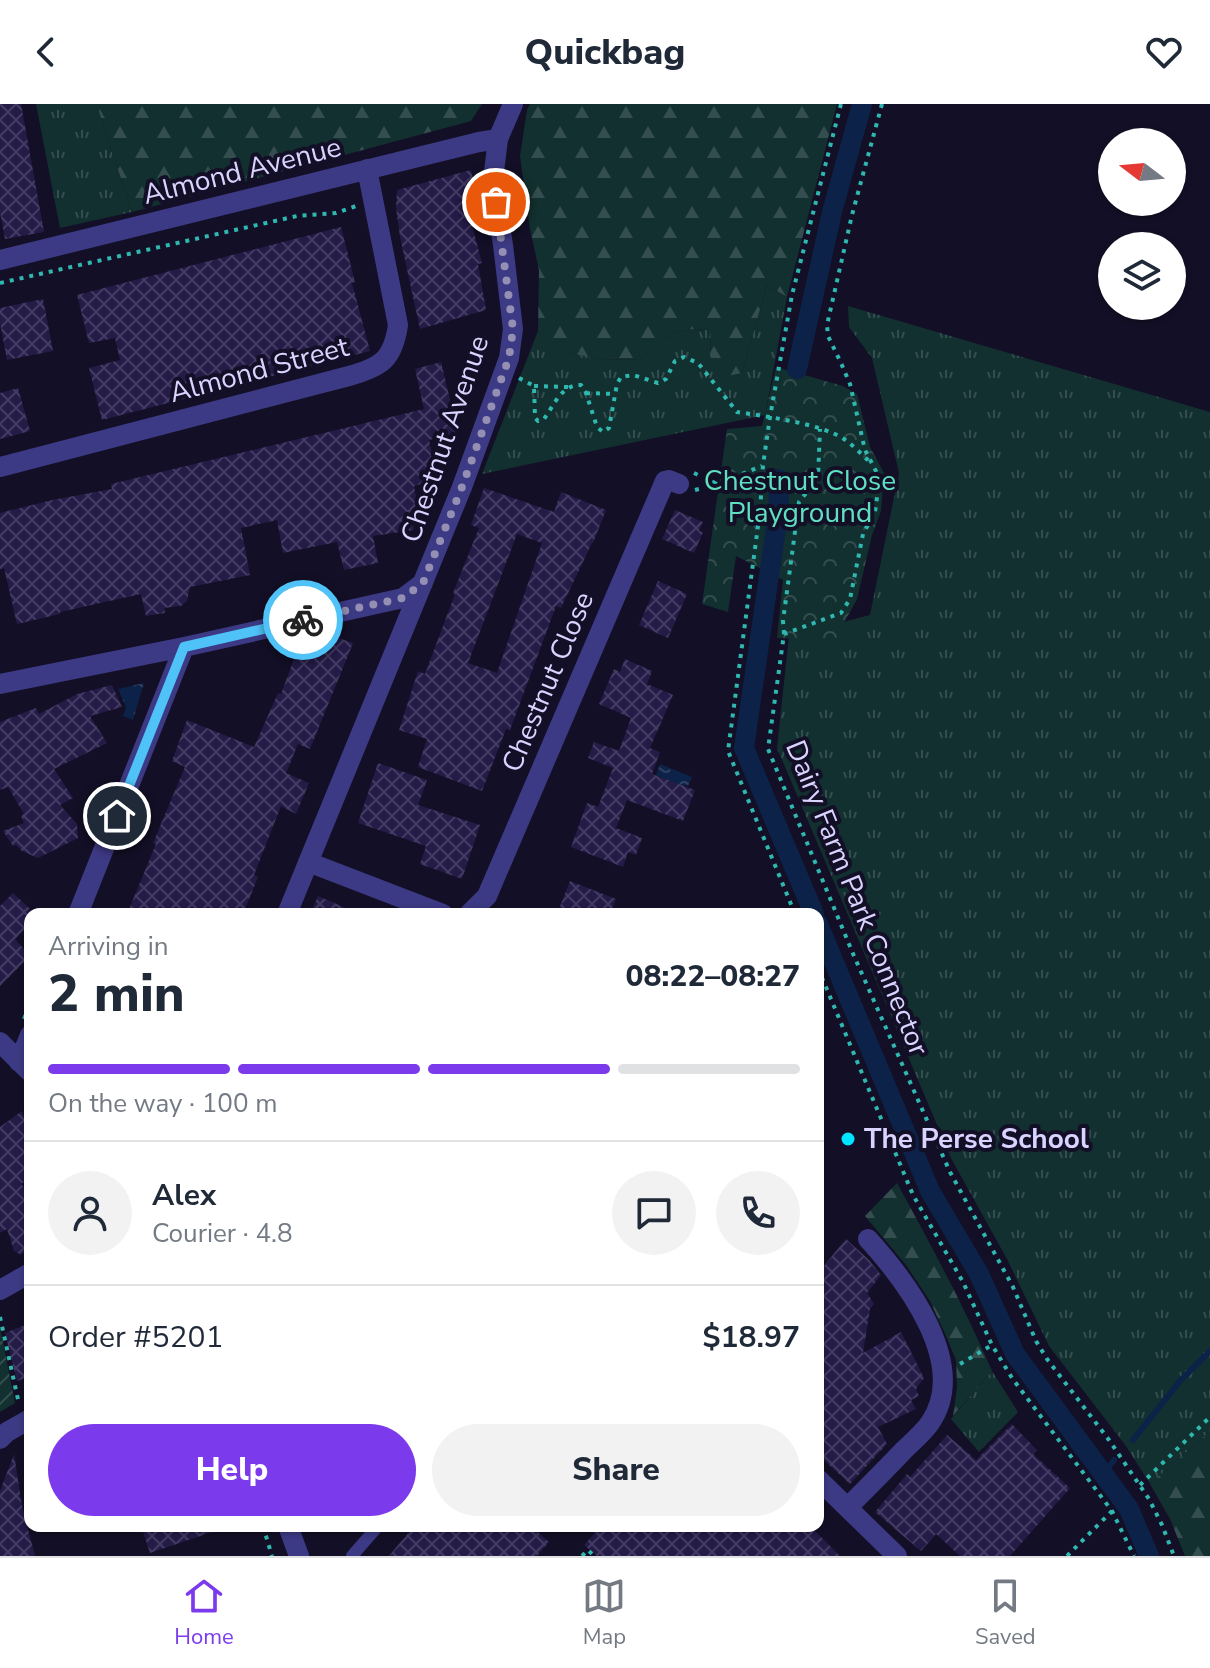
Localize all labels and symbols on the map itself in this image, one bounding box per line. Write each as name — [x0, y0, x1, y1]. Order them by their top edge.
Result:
street label: Almond Avenue — [139, 128, 345, 214]
north arrow — [1098, 128, 1186, 216]
pin — [462, 168, 530, 236]
street label: Almond Street — [165, 328, 353, 412]
street label: Chestnut Avenue — [392, 330, 498, 548]
park label: Chestnut Close Playground — [704, 462, 896, 532]
courier — [263, 580, 343, 660]
street label: Chestnut Close — [493, 586, 603, 778]
street label: Dairy Farm Park Connector — [776, 735, 938, 1061]
pin — [83, 782, 151, 850]
place label: The Perse School — [864, 1120, 1089, 1158]
marker: The Perse School — [839, 1130, 857, 1148]

